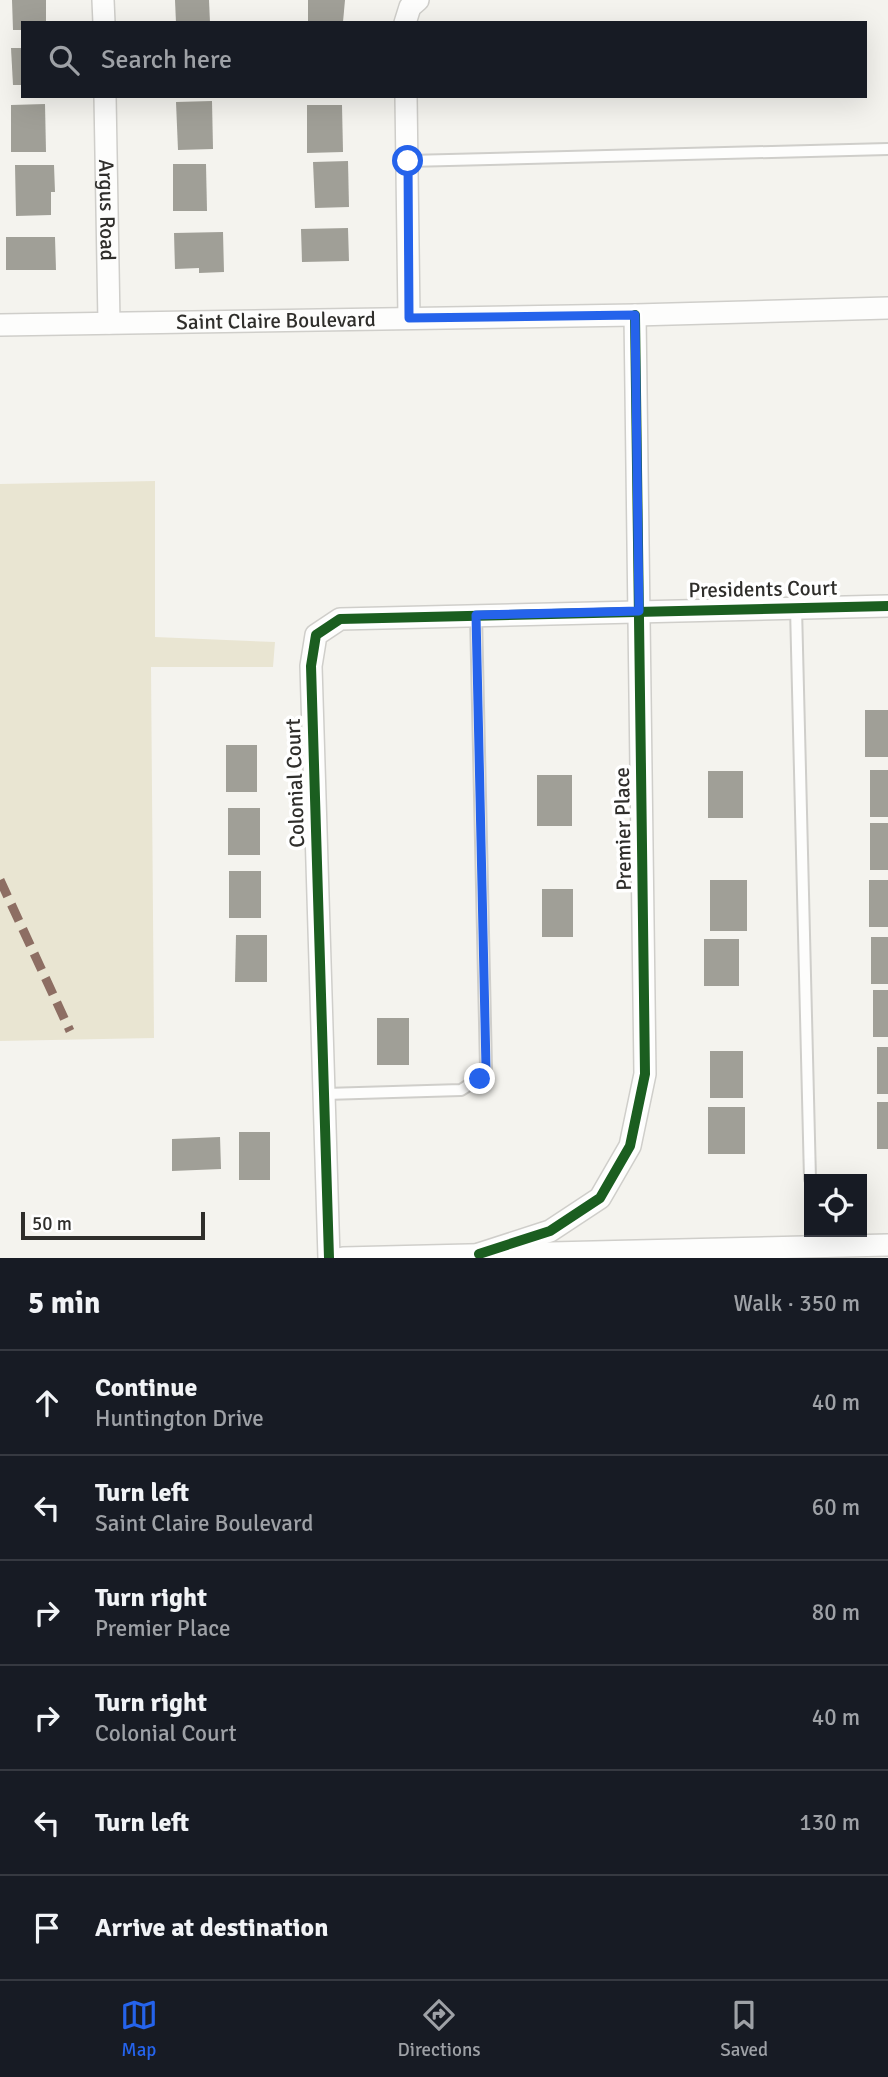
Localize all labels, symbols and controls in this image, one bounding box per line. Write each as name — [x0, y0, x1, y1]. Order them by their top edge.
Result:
search box — [21, 21, 867, 98]
icon: search — [45, 41, 83, 79]
text: Search here — [101, 44, 232, 76]
route start — [392, 145, 423, 176]
street label: Argus Road — [93, 159, 121, 261]
street label: Saint Claire Boulevard — [176, 306, 376, 335]
street label: Presidents Court — [688, 575, 838, 603]
street label: Colonial Court — [280, 718, 310, 848]
street label: Premier Place — [609, 767, 637, 891]
route end — [464, 1063, 495, 1094]
map controls — [804, 1174, 867, 1237]
button: locate — [804, 1174, 867, 1237]
scale bar — [21, 1209, 205, 1241]
text: 50 m — [32, 1212, 72, 1236]
text: 5 min — [28, 1285, 100, 1322]
text: Walk · 350 m — [734, 1289, 860, 1318]
text: Continue — [95, 1372, 197, 1404]
icon: ahead — [28, 1384, 66, 1422]
text: 40 m — [812, 1388, 860, 1417]
text: Huntington Drive — [95, 1404, 264, 1433]
text: Turn left — [95, 1477, 189, 1509]
icon: left — [28, 1489, 66, 1527]
text: 60 m — [812, 1493, 860, 1522]
text: Saint Claire Boulevard — [95, 1509, 313, 1538]
text: Turn right — [95, 1582, 207, 1614]
icon: right — [28, 1594, 66, 1632]
text: 80 m — [812, 1598, 860, 1627]
text: Premier Place — [95, 1614, 230, 1643]
text: Turn right — [95, 1687, 207, 1719]
icon: right — [28, 1699, 66, 1737]
text: 40 m — [812, 1703, 860, 1732]
text: Colonial Court — [95, 1719, 237, 1748]
icon: left — [28, 1804, 66, 1842]
text: Turn left — [95, 1807, 189, 1839]
text: 130 m — [799, 1808, 860, 1837]
icon: arrive — [28, 1909, 66, 1947]
text: Arrive at destination — [95, 1912, 328, 1944]
tab: Map — [120, 1996, 158, 2062]
tab: Directions — [398, 1996, 481, 2062]
tab: Saved — [720, 1996, 768, 2062]

